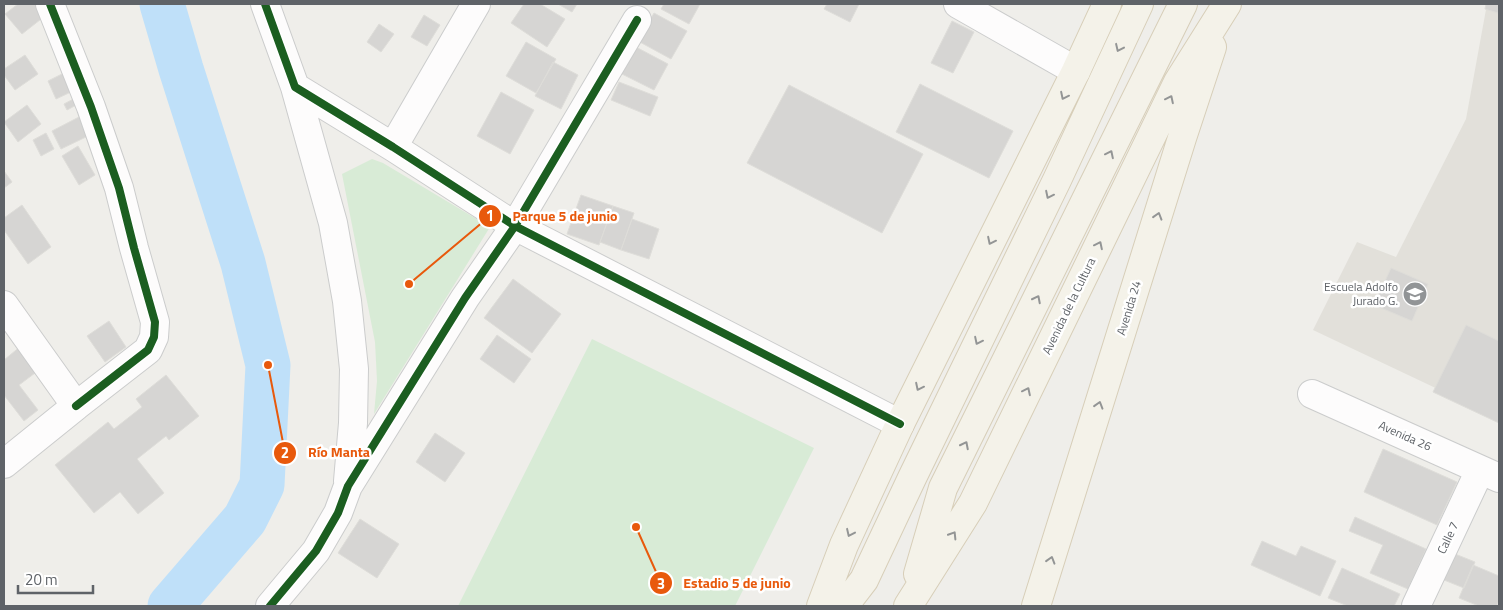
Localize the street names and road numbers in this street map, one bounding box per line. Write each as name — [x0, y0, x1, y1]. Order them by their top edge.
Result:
street label: Avenida de la Cultura — [1037, 254, 1100, 357]
street label: Avenida 24 — [1111, 278, 1146, 337]
street label: Avenida 26 — [1376, 415, 1435, 456]
street label: Calle 7 — [1432, 519, 1463, 557]

